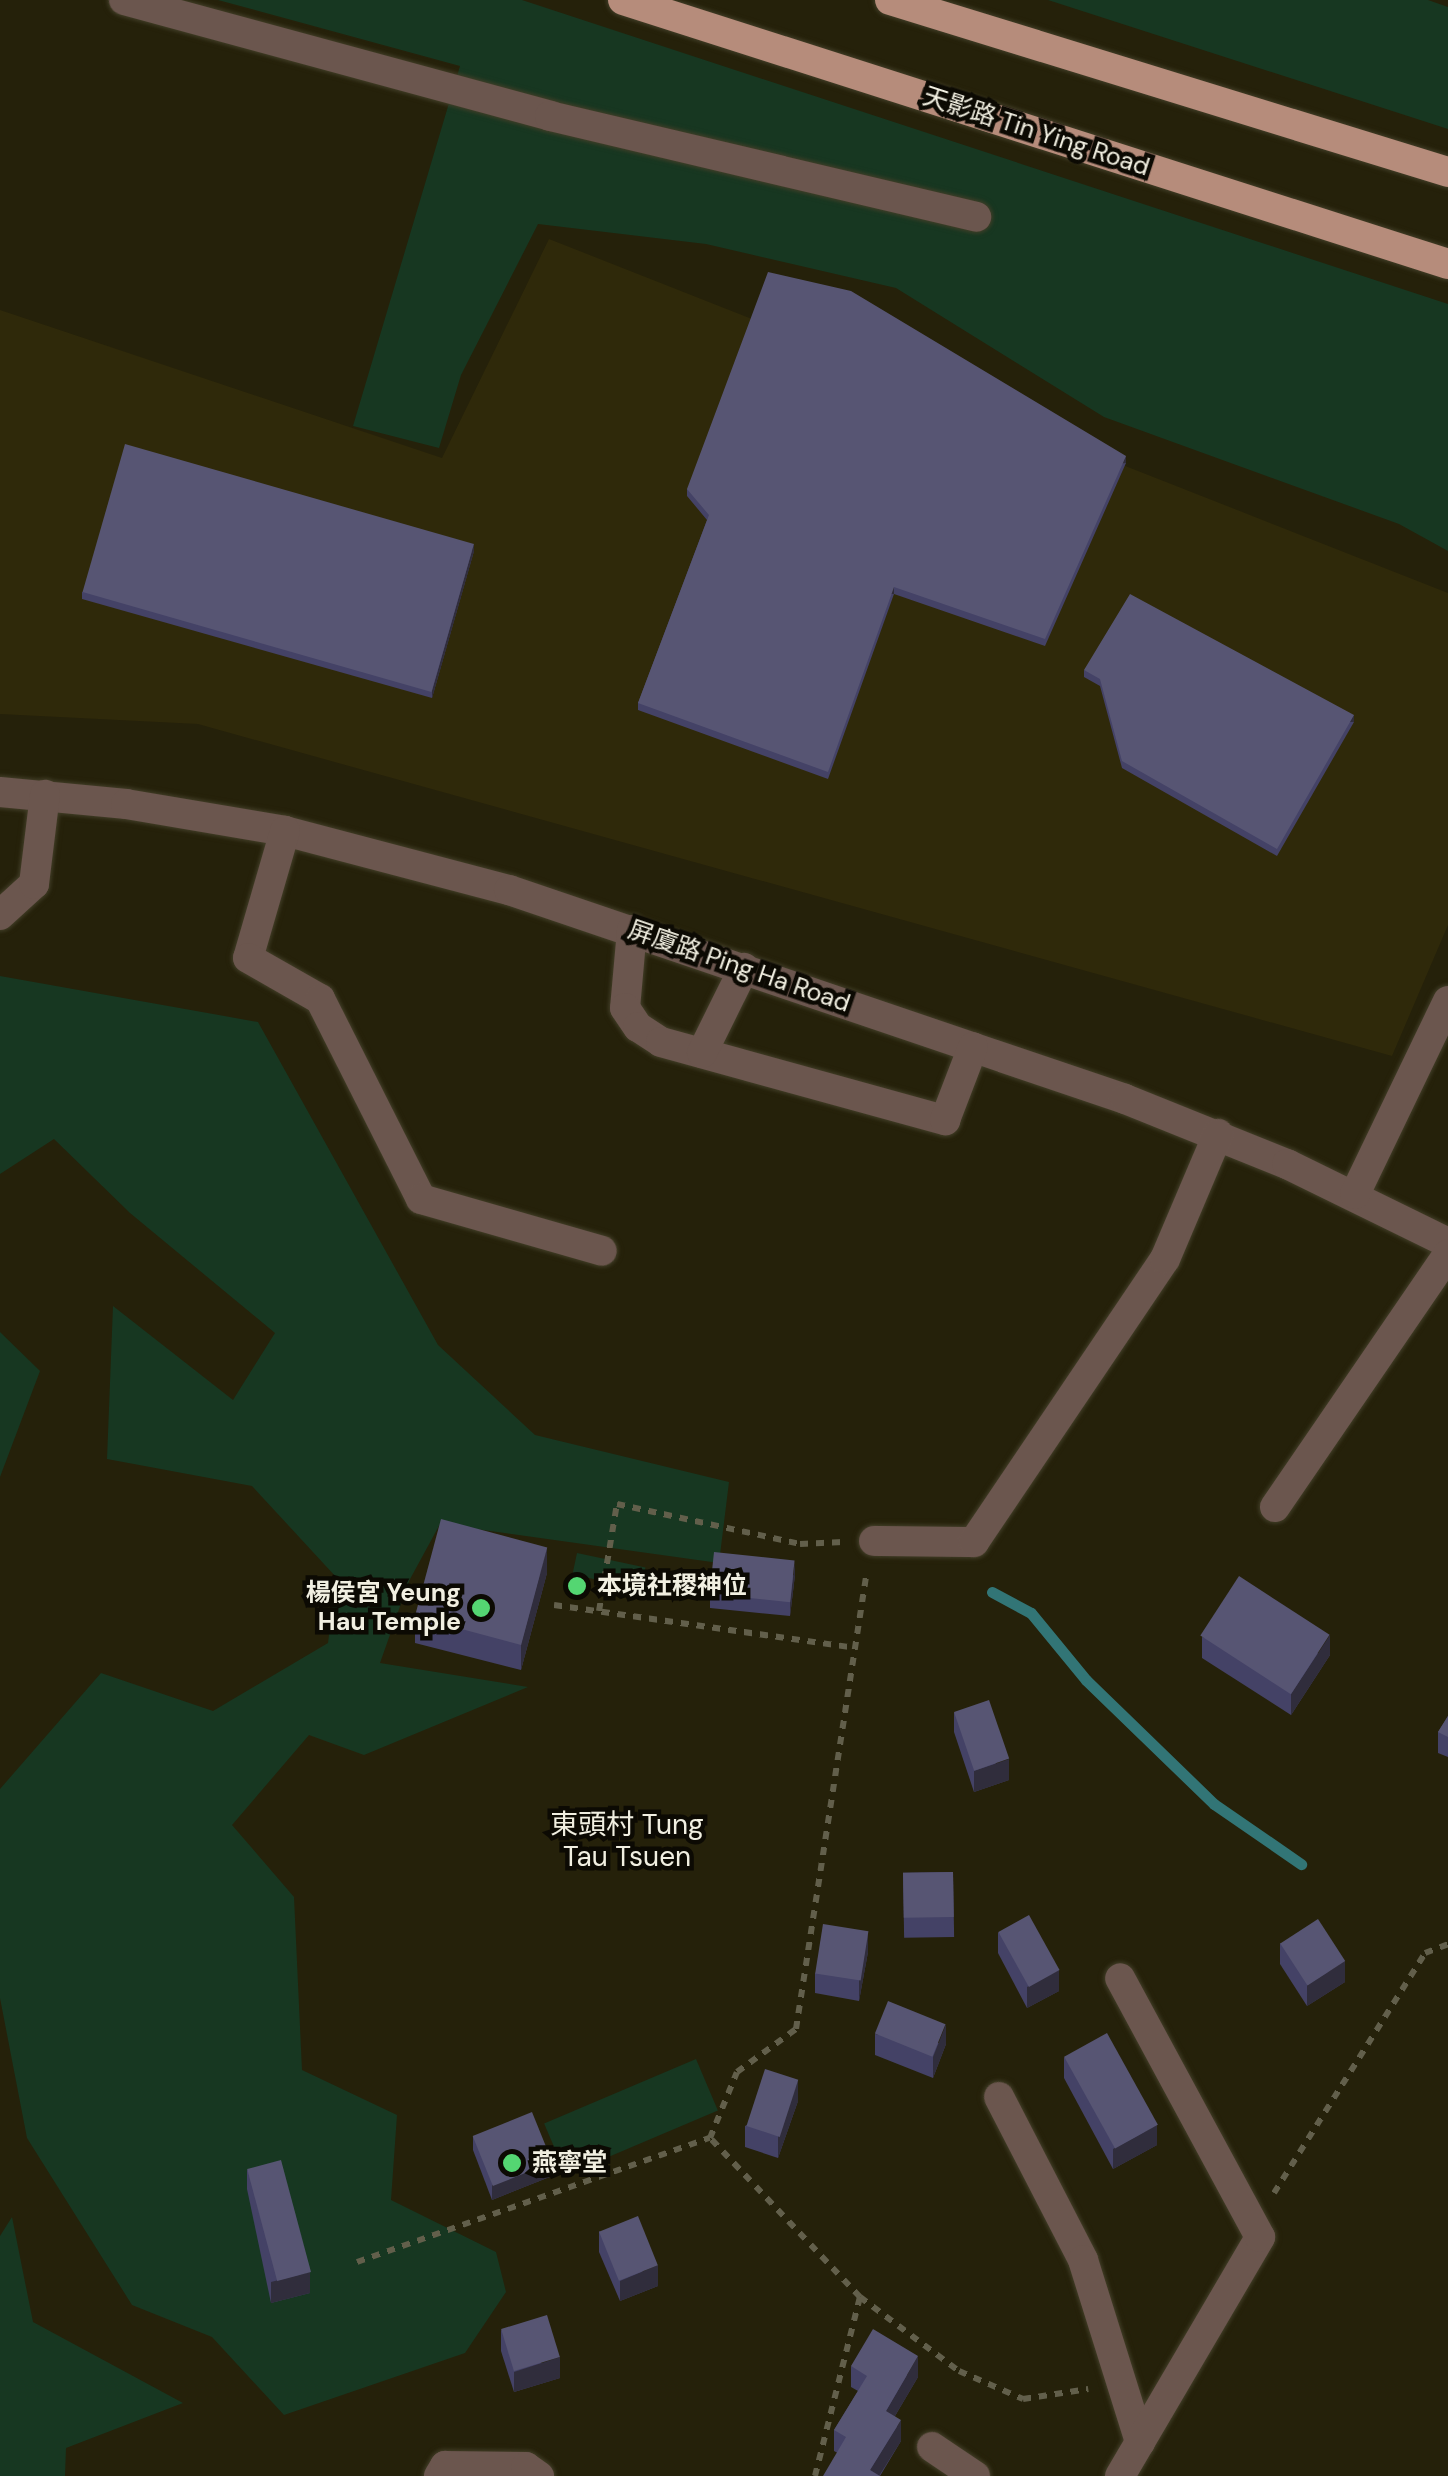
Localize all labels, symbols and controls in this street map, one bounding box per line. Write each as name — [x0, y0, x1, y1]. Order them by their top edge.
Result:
street label: 天影路 Tin Ying Road — [919, 81, 1153, 183]
street label: 屏廈路 Ping Ha Road — [624, 915, 854, 1019]
place label: 本境社稷神位 — [597, 1571, 747, 1601]
marker: 本境社稷神位 — [566, 1575, 588, 1597]
place label: 楊侯宮 Yeung Hau Temple — [306, 1579, 461, 1638]
marker: 楊侯宮 Yeung Hau Temple — [470, 1597, 492, 1619]
district label: 東頭村 Tung Tau Tsuen — [550, 1808, 704, 1874]
place label: 燕寧堂 — [532, 2148, 607, 2178]
marker: 燕寧堂 — [501, 2152, 523, 2174]

